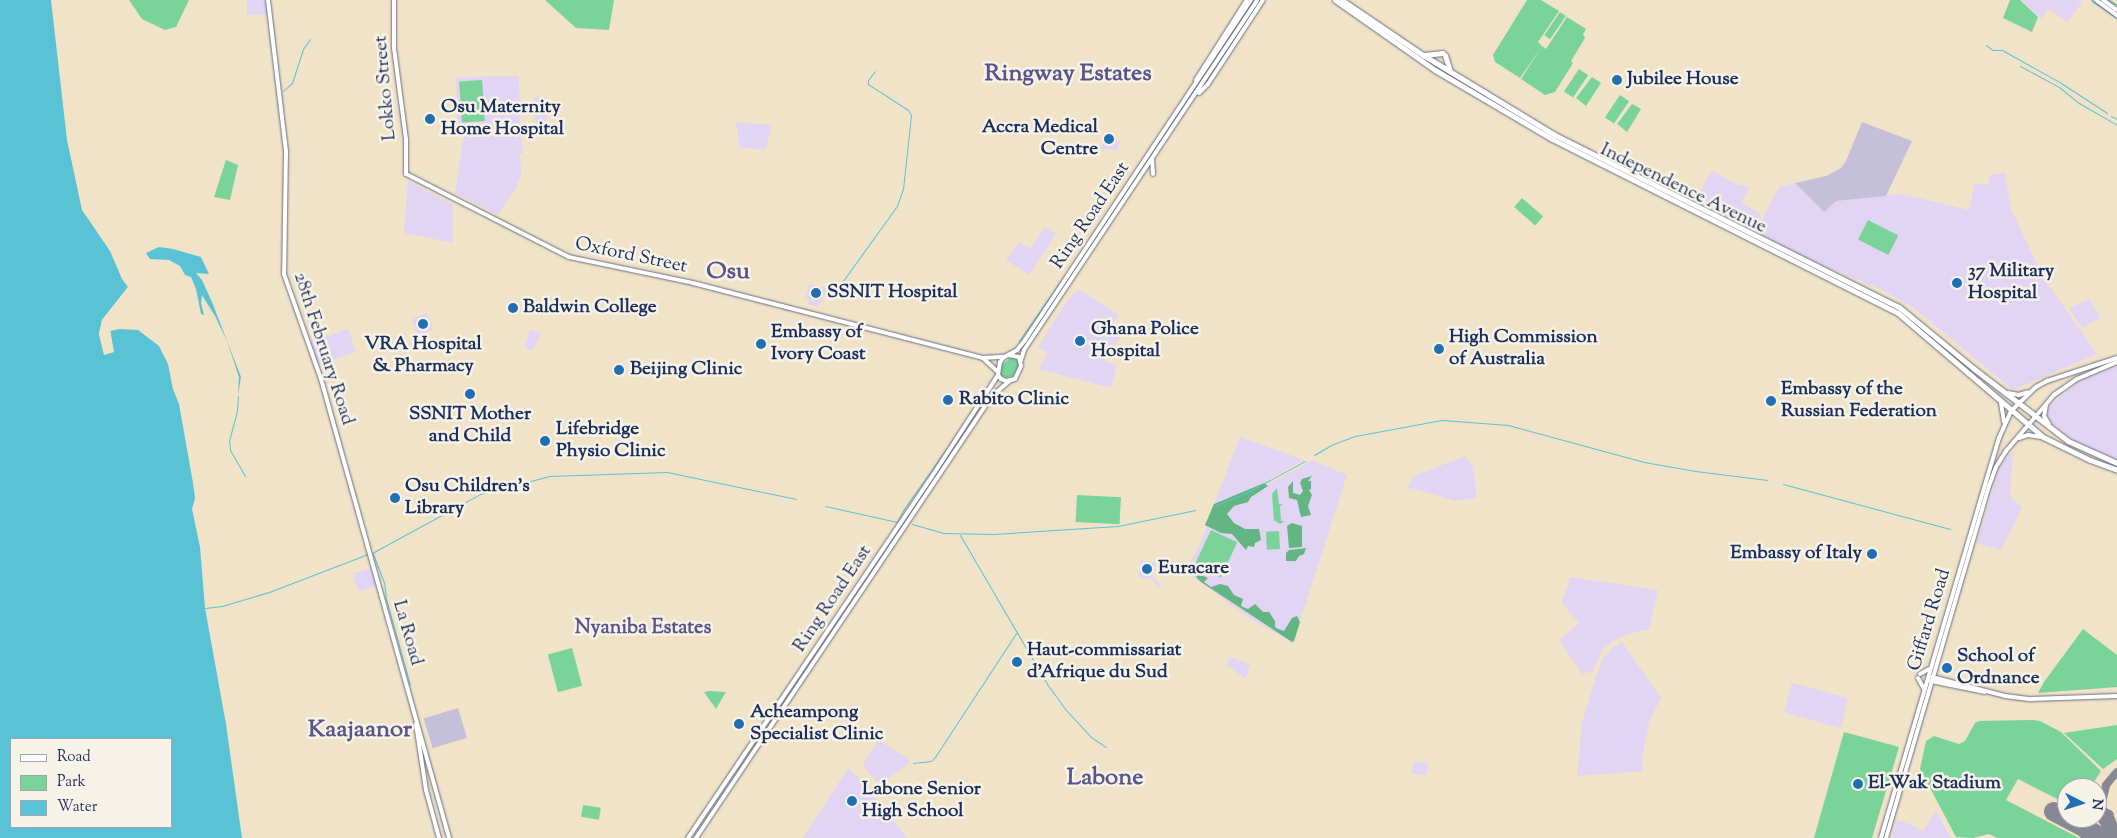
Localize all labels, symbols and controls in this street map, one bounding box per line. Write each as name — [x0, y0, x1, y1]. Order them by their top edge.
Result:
street label: Lokko Street — [370, 34, 402, 142]
district label: Ringway Estates — [984, 61, 1152, 89]
place label: Jubilee House — [1627, 69, 1739, 91]
marker: Jubilee House — [1611, 74, 1623, 86]
place label: Osu Maternity Home Hospital — [441, 97, 564, 141]
marker: Osu Maternity Home Hospital — [423, 112, 437, 126]
place label: Accra Medical Centre — [982, 117, 1098, 161]
marker: Accra Medical Centre — [1102, 132, 1116, 146]
street label: Independence Avenue — [1596, 139, 1770, 239]
street label: Ring Road East — [1047, 158, 1135, 274]
street label: Oxford Street — [573, 233, 689, 279]
district label: Osu — [706, 259, 750, 287]
place label: 37 Military Hospital — [1968, 261, 2054, 305]
street label: 28th February Road — [288, 270, 358, 428]
marker: 37 Military Hospital — [1950, 276, 1964, 290]
place label: SSNIT Hospital — [827, 282, 957, 304]
marker: SSNIT Hospital — [809, 286, 823, 300]
place label: Baldwin College — [523, 297, 657, 319]
marker: Baldwin College — [507, 302, 519, 314]
marker: VRA Hospital & Pharmacy — [416, 317, 430, 331]
place label: Ghana Police Hospital — [1091, 319, 1199, 363]
place label: Embassy of Ivory Coast — [771, 322, 866, 366]
place label: High Commission of Australia — [1449, 327, 1598, 371]
place label: VRA Hospital & Pharmacy — [364, 334, 482, 378]
marker: Ghana Police Hospital — [1073, 334, 1087, 348]
marker: Embassy of Ivory Coast — [755, 338, 767, 350]
marker: High Commission of Australia — [1433, 343, 1445, 355]
place label: Beijing Clinic — [630, 359, 742, 381]
marker: Beijing Clinic — [612, 363, 626, 377]
place label: Embassy of the Russian Federation — [1781, 379, 1937, 423]
marker: SSNIT Mother and Child — [463, 387, 477, 401]
place label: Rabito Clinic — [959, 389, 1069, 411]
marker: Rabito Clinic — [941, 393, 955, 407]
marker: Embassy of the Russian Federation — [1765, 395, 1777, 407]
place label: SSNIT Mother and Child — [409, 404, 531, 448]
place label: Lifebridge Physio Clinic — [556, 419, 665, 463]
marker: Lifebridge Physio Clinic — [538, 434, 552, 448]
place label: Osu Children's Library — [405, 476, 530, 520]
marker: Osu Children's Library — [389, 492, 401, 504]
street label: Ring Road East — [789, 541, 877, 657]
place label: Embassy of Italy — [1730, 543, 1862, 565]
marker: Embassy of Italy — [1866, 548, 1878, 560]
place label: Euracare — [1158, 558, 1229, 580]
marker: Euracare — [1140, 562, 1154, 576]
street label: Giffard Road — [1904, 566, 1956, 674]
street label: La Road — [387, 598, 427, 668]
district label: Nyaniba Estates — [575, 616, 711, 640]
place label: Haut-commissariat d'Afrique du Sud — [1027, 640, 1181, 684]
place label: School of Ordnance — [1957, 646, 2040, 690]
marker: Haut-commissariat d'Afrique du Sud — [1011, 656, 1023, 668]
marker: School of Ordnance — [1941, 662, 1953, 674]
place label: Acheampong Specialist Clinic — [750, 702, 883, 746]
district label: Kaajaanor — [308, 717, 412, 745]
marker: Acheampong Specialist Clinic — [732, 717, 746, 731]
legend — [10, 738, 172, 828]
text: Road — [57, 747, 91, 768]
district label: Labone — [1067, 765, 1143, 793]
text: Park — [57, 772, 86, 793]
place label: El-Wak Stadium — [1868, 773, 2001, 795]
marker: El-Wak Stadium — [1852, 778, 1864, 790]
north arrow — [2057, 778, 2107, 828]
place label: Labone Senior High School — [862, 779, 981, 823]
marker: Labone Senior High School — [846, 795, 858, 807]
text: Water — [57, 797, 97, 818]
text: N — [2085, 798, 2106, 811]

